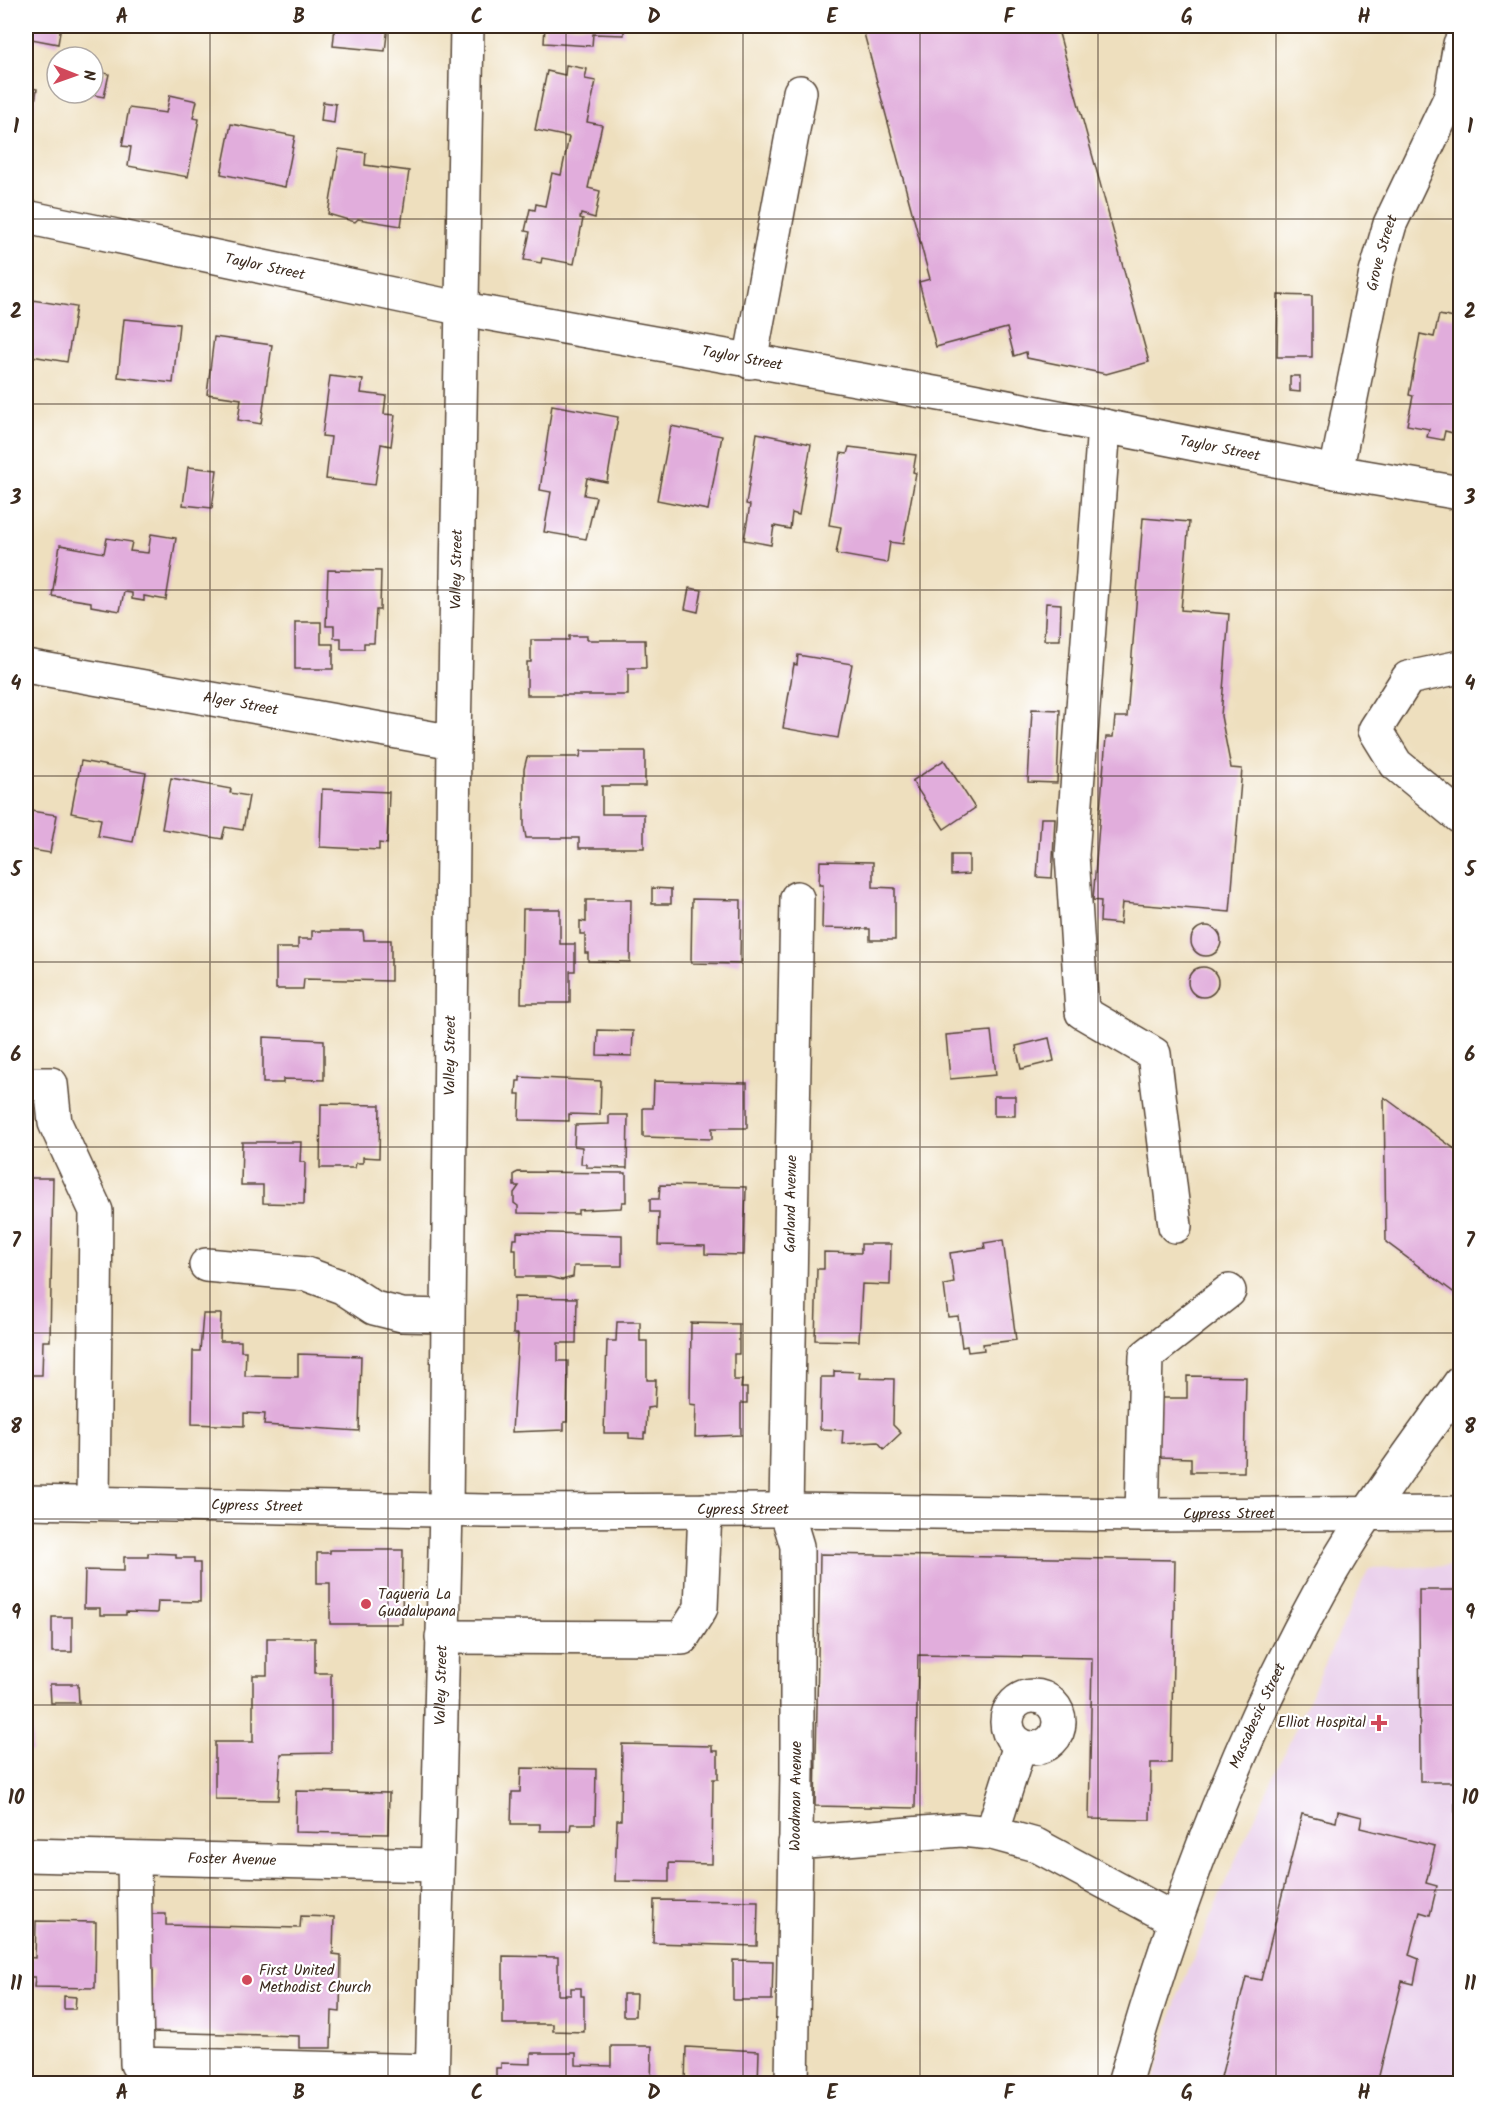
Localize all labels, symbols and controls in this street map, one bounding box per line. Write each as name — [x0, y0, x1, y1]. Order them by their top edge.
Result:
text: A — [116, 2, 128, 34]
text: B — [293, 2, 305, 34]
text: C — [471, 2, 483, 34]
text: D — [647, 2, 661, 34]
text: E — [826, 2, 838, 34]
text: F — [1004, 2, 1016, 34]
text: G — [1181, 2, 1193, 34]
text: H — [1357, 2, 1371, 34]
north arrow — [45, 45, 105, 105]
text: N — [76, 70, 101, 81]
text: 1 — [13, 112, 19, 144]
text: 1 — [1467, 112, 1473, 144]
street label: Grove Street — [1361, 210, 1405, 293]
street label: Taylor Street — [222, 247, 307, 287]
text: 2 — [10, 297, 22, 329]
text: 2 — [1464, 297, 1476, 329]
street label: Taylor Street — [700, 340, 785, 378]
street label: Taylor Street — [1177, 429, 1262, 469]
text: 3 — [10, 483, 22, 515]
text: 3 — [1464, 483, 1476, 515]
street label: Valley Street — [444, 529, 470, 610]
text: 4 — [11, 669, 22, 701]
text: 4 — [1465, 669, 1476, 701]
street label: Alger Street — [201, 686, 280, 723]
text: 5 — [10, 855, 23, 887]
text: 5 — [1464, 855, 1477, 887]
street label: Valley Street — [438, 1015, 463, 1095]
text: 6 — [11, 1040, 22, 1072]
text: 6 — [1465, 1040, 1476, 1072]
street label: Garland Avenue — [779, 1154, 804, 1253]
text: 7 — [11, 1226, 21, 1258]
text: 7 — [1465, 1226, 1475, 1258]
text: 8 — [10, 1412, 22, 1444]
text: 8 — [1464, 1412, 1476, 1444]
street label: Cypress Street — [211, 1494, 303, 1519]
street label: Cypress Street — [697, 1498, 789, 1522]
street label: Cypress Street — [1183, 1502, 1275, 1527]
place label: Taqueria La Guadalupana — [378, 1583, 456, 1624]
marker: Taqueria La Guadalupana — [359, 1597, 373, 1611]
text: 9 — [11, 1598, 21, 1630]
text: 9 — [1465, 1598, 1475, 1630]
street label: Valley Street — [429, 1644, 455, 1726]
street label: Massabesic Street — [1223, 1659, 1293, 1773]
place label: Elliot Hospital — [1277, 1711, 1366, 1735]
marker: Elliot Hospital — [1370, 1714, 1388, 1732]
street label: Woodman Avenue — [784, 1741, 809, 1851]
text: 10 — [8, 1783, 25, 1815]
text: 10 — [1462, 1783, 1479, 1815]
street label: Foster Avenue — [187, 1847, 277, 1873]
place label: First United Methodist Church — [259, 1959, 371, 2000]
text: 11 — [10, 1969, 22, 2001]
text: 11 — [1464, 1969, 1476, 2001]
marker: First United Methodist Church — [240, 1973, 254, 1987]
text: A — [116, 2078, 128, 2109]
text: B — [293, 2078, 305, 2109]
text: C — [471, 2078, 483, 2109]
text: D — [647, 2078, 661, 2109]
text: E — [826, 2078, 838, 2109]
text: F — [1004, 2078, 1016, 2109]
text: G — [1181, 2078, 1193, 2109]
text: H — [1357, 2078, 1371, 2109]

